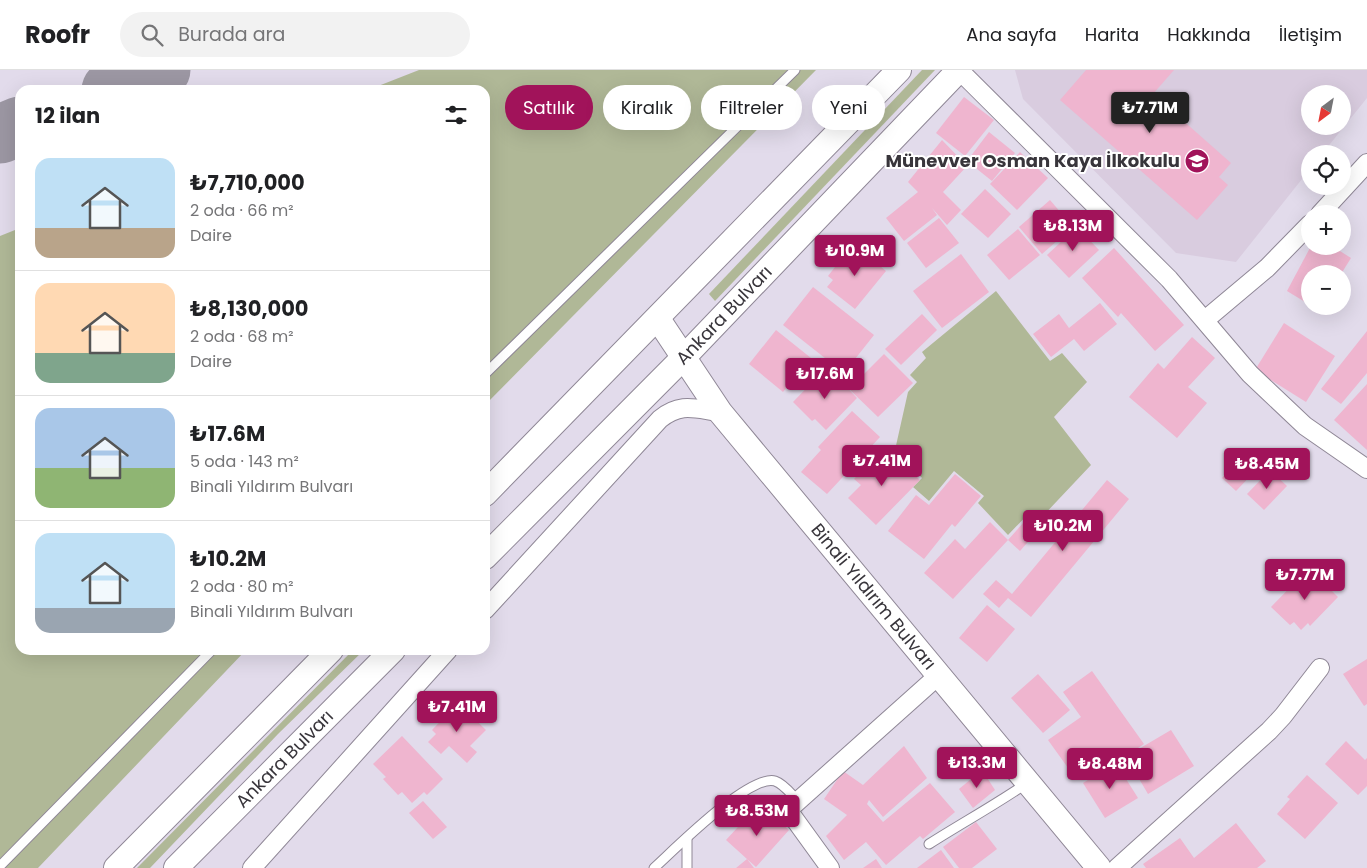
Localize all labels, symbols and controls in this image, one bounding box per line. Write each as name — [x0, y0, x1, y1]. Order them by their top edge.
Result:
search box — [120, 12, 470, 57]
text: Roofr — [25, 18, 90, 51]
icon: search — [138, 21, 166, 49]
text: Burada ara — [178, 21, 285, 48]
text: Ana sayfa — [966, 22, 1057, 47]
text: Harita — [1085, 22, 1139, 47]
text: Hakkında — [1167, 22, 1251, 47]
text: İletişim — [1279, 22, 1342, 47]
chip: Satılık — [505, 85, 593, 130]
chip: Kiralık — [603, 85, 691, 130]
chip: Filtreler — [701, 85, 802, 130]
chip: Yeni — [812, 85, 885, 130]
north arrow — [1301, 85, 1351, 135]
map controls — [1301, 85, 1351, 315]
pin: ₺7.71M — [1109, 92, 1191, 134]
text: ₺7.71M — [1122, 96, 1178, 119]
text: 12 ilan — [35, 101, 100, 130]
icon: filters — [442, 101, 470, 129]
button: locate — [1301, 145, 1351, 195]
place label: Münevver Osman Kaya İlkokulu — [885, 148, 1180, 173]
school or university icon: Münevver Osman Kaya İlkokulu — [1184, 148, 1210, 174]
text: ₺7,710,000 — [190, 168, 305, 197]
icon: home — [75, 178, 135, 238]
text: 2 oda · 66 m² — [190, 199, 294, 222]
button: + — [1301, 205, 1351, 255]
pin: ₺8.13M — [1032, 210, 1114, 252]
text: ₺8.13M — [1044, 214, 1102, 237]
text: Daire — [190, 224, 232, 247]
pin: ₺10.9M — [814, 234, 896, 277]
text: ₺10.9M — [826, 239, 884, 262]
street label: Ankara Bulvarı — [670, 260, 777, 370]
button: − — [1301, 265, 1351, 315]
text: ₺8,130,000 — [190, 294, 309, 323]
icon: home — [75, 303, 135, 363]
text: 2 oda · 68 m² — [190, 325, 294, 348]
text: Daire — [190, 350, 232, 373]
pin: ₺17.6M — [784, 358, 866, 400]
text: ₺17.6M — [796, 362, 854, 385]
text: ₺17.6M — [190, 419, 265, 448]
icon: home — [75, 428, 135, 488]
pin: ₺7.41M — [841, 444, 923, 487]
pin: ₺8.45M — [1226, 448, 1308, 490]
text: ₺7.41M — [853, 449, 911, 472]
text: 5 oda · 143 m² — [190, 450, 299, 473]
text: ₺8.45M — [1235, 452, 1299, 475]
text: Binali Yıldırım Bulvarı — [190, 475, 353, 498]
pin: ₺10.2M — [1022, 510, 1104, 552]
text: ₺10.2M — [1034, 514, 1092, 537]
street label: Binali Yıldırım Bulvarı — [806, 518, 942, 675]
text: ₺10.2M — [190, 544, 266, 573]
icon: home — [75, 553, 135, 613]
pin: ₺7.77M — [1264, 558, 1346, 601]
text: ₺7.77M — [1276, 563, 1334, 586]
text: 2 oda · 80 m² — [190, 575, 293, 598]
text: Binali Yıldırım Bulvarı — [190, 600, 353, 623]
pin: ₺7.41M — [416, 690, 498, 733]
text: ₺7.41M — [428, 695, 486, 718]
street label: Ankara Bulvarı — [230, 704, 339, 813]
pin: ₺13.3M — [936, 746, 1018, 789]
pin: ₺8.48M — [1069, 748, 1151, 790]
text: ₺13.3M — [948, 751, 1006, 774]
text: ₺8.48M — [1078, 752, 1142, 775]
pin: ₺8.53M — [716, 794, 798, 837]
text: ₺8.53M — [726, 799, 789, 822]

